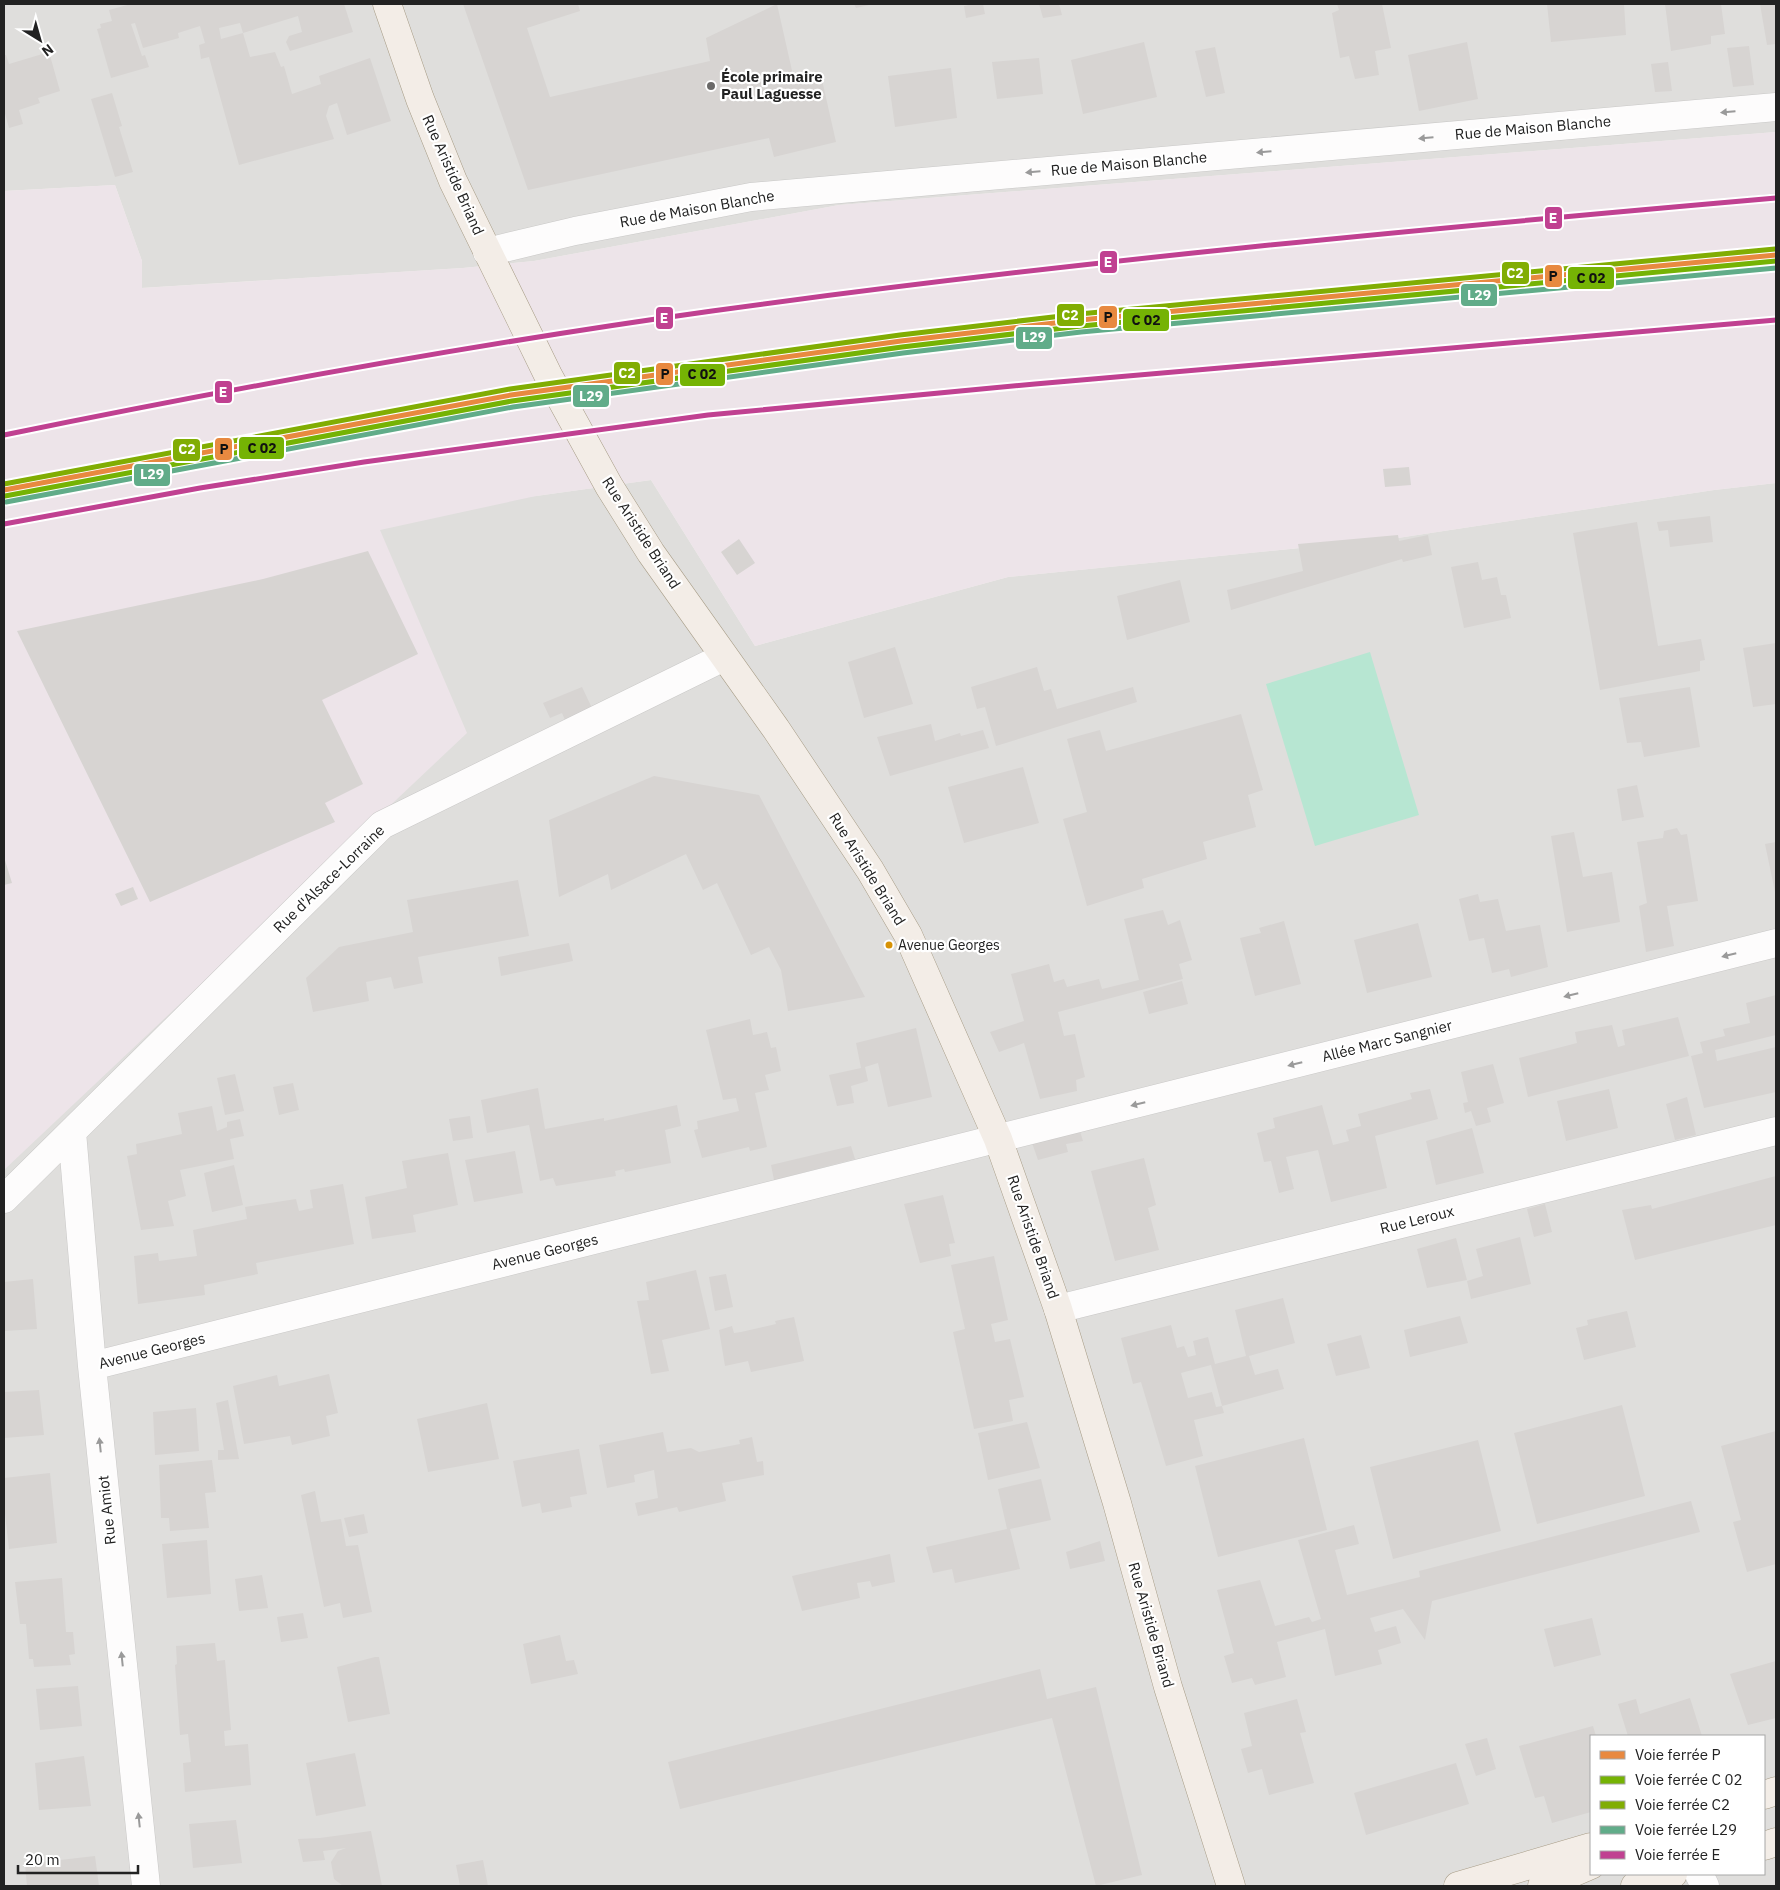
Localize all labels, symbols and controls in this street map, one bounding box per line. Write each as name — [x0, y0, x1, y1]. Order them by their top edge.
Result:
north arrow — [15, 15, 65, 65]
text: N — [38, 40, 57, 61]
place label: École primaire Paul Laguesse — [721, 67, 823, 103]
marker: École primaire Paul Laguesse — [705, 80, 717, 92]
one-way arrow — [1719, 108, 1735, 116]
street label: Rue de Maison Blanche — [1454, 111, 1612, 144]
street label: Rue Aristide Briand — [418, 112, 489, 238]
one-way arrow — [1418, 134, 1434, 142]
street label: Rue de Maison Blanche — [1050, 147, 1208, 180]
one-way arrow — [1256, 148, 1272, 156]
one-way arrow — [1025, 168, 1041, 176]
street label: Rue de Maison Blanche — [618, 186, 776, 231]
line badge: E — [1544, 206, 1563, 230]
text: E — [1549, 209, 1557, 227]
line badge: E — [1099, 250, 1118, 274]
text: E — [1104, 253, 1112, 271]
line badge: C2 — [1501, 261, 1530, 285]
text: C2 — [1506, 264, 1524, 282]
line badge: P — [1544, 264, 1563, 288]
line badge: C 02 — [1567, 266, 1615, 290]
text: P — [1548, 267, 1558, 285]
text: C 02 — [1576, 269, 1606, 287]
line badge: L29 — [1460, 283, 1498, 307]
text: L29 — [1467, 286, 1491, 304]
line badge: C2 — [1056, 303, 1085, 327]
line badge: P — [1098, 305, 1118, 329]
line badge: E — [655, 306, 674, 330]
text: C2 — [1061, 306, 1079, 324]
text: P — [1103, 308, 1113, 326]
line badge: C 02 — [1122, 308, 1170, 332]
text: E — [660, 309, 668, 327]
text: C 02 — [1131, 311, 1161, 329]
line badge: L29 — [1015, 326, 1053, 350]
text: L29 — [1022, 328, 1046, 346]
line badge: C2 — [613, 361, 641, 385]
line badge: P — [655, 362, 674, 386]
line badge: C 02 — [679, 363, 726, 387]
text: C2 — [618, 364, 636, 382]
text: P — [660, 365, 670, 383]
text: C 02 — [687, 365, 717, 383]
line badge: E — [214, 380, 233, 404]
text: E — [219, 383, 227, 401]
line badge: L29 — [572, 384, 610, 408]
text: L29 — [579, 387, 603, 405]
line badge: C 02 — [238, 436, 285, 460]
line badge: P — [214, 437, 233, 461]
line badge: C2 — [172, 438, 201, 462]
text: C 02 — [247, 439, 277, 457]
text: C2 — [178, 440, 196, 458]
text: P — [219, 440, 229, 458]
line badge: L29 — [133, 463, 171, 487]
text: L29 — [140, 465, 164, 483]
street label: Rue Aristide Briand — [598, 473, 685, 592]
street label: Rue Aristide Briand — [825, 809, 910, 929]
street label: Rue d'Alsace-Lorraine — [269, 821, 388, 937]
place label: Avenue Georges — [898, 936, 1000, 954]
marker: Avenue Georges — [884, 940, 894, 950]
one-way arrow — [1721, 951, 1736, 959]
one-way arrow — [1564, 991, 1579, 999]
street label: Allée Marc Sangnier — [1320, 1015, 1454, 1066]
one-way arrow — [1288, 1060, 1303, 1068]
one-way arrow — [1130, 1100, 1145, 1108]
street label: Rue Aristide Briand — [1003, 1172, 1064, 1301]
street label: Rue Leroux — [1378, 1201, 1456, 1238]
street label: Avenue Georges — [490, 1229, 600, 1274]
street label: Avenue Georges — [97, 1328, 207, 1373]
one-way arrow — [96, 1437, 104, 1453]
street label: Rue Amiot — [93, 1474, 120, 1546]
street label: Rue Aristide Briand — [1124, 1560, 1178, 1690]
one-way arrow — [118, 1650, 126, 1666]
legend — [1590, 1735, 1765, 1875]
text: Voie ferrée P — [1635, 1745, 1721, 1764]
text: Voie ferrée C 02 — [1635, 1770, 1742, 1789]
text: Voie ferrée C2 — [1635, 1795, 1730, 1814]
one-way arrow — [135, 1812, 143, 1828]
text: Voie ferrée L29 — [1635, 1820, 1737, 1839]
scale bar — [18, 1842, 138, 1874]
text: Voie ferrée E — [1635, 1845, 1720, 1864]
text: 20 m — [25, 1850, 60, 1869]

